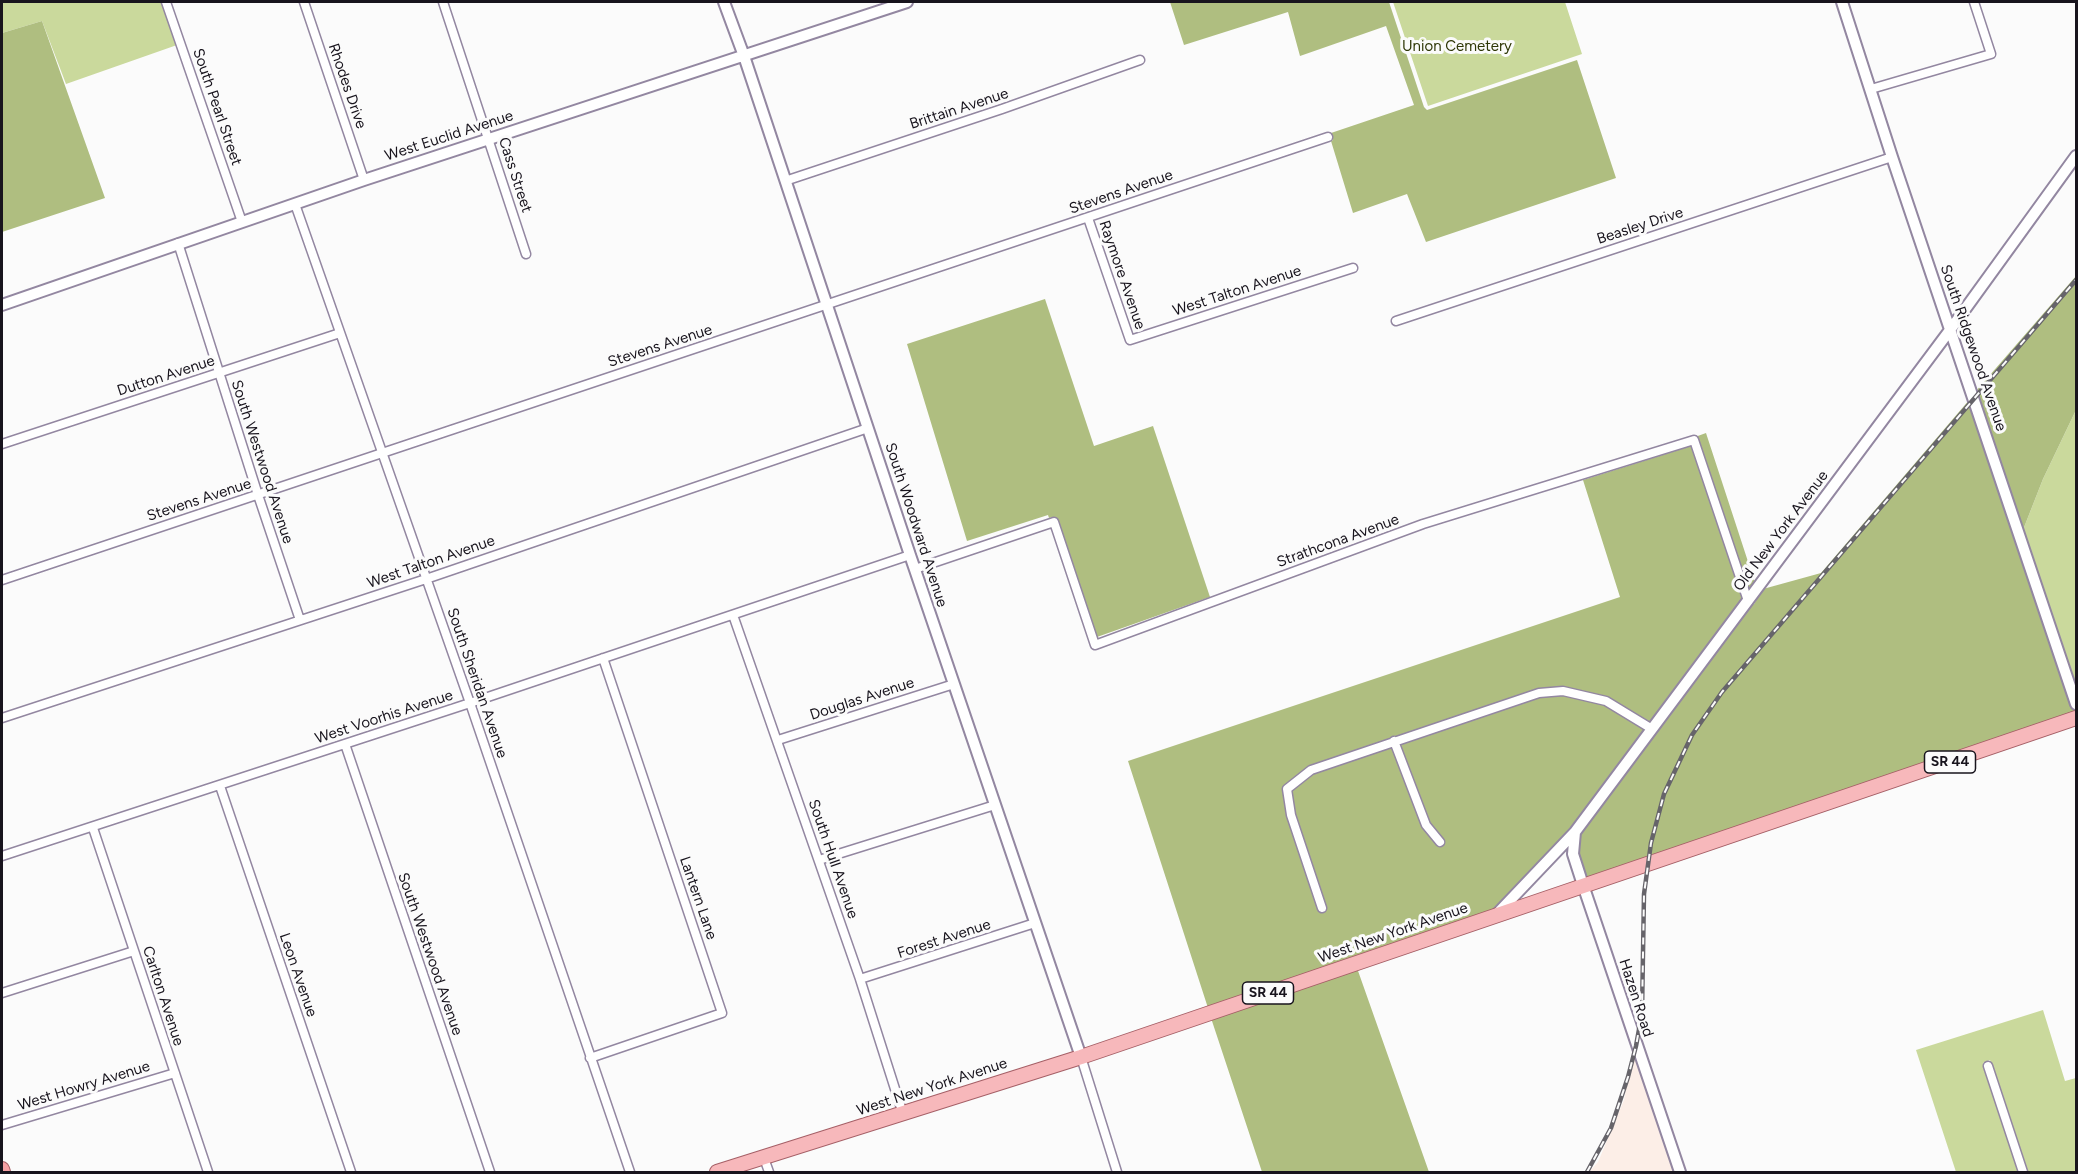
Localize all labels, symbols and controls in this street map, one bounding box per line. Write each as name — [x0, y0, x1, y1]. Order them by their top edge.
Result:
park label: Union Cemetery — [1402, 38, 1512, 56]
street label: Rhodes Drive — [324, 41, 370, 131]
street label: South Pearl Street — [189, 46, 245, 168]
street label: Brittain Avenue — [907, 85, 1011, 133]
street label: West Euclid Avenue — [383, 107, 515, 165]
street label: Cass Street — [494, 135, 536, 215]
street label: Stevens Avenue — [1067, 166, 1175, 218]
street label: Beasley Drive — [1595, 204, 1685, 248]
street label: Raymore Avenue — [1095, 218, 1149, 332]
street label: West Talton Avenue — [1171, 262, 1303, 320]
street label: South Ridgewood Avenue — [1936, 262, 2010, 434]
street label: Stevens Avenue — [606, 321, 714, 371]
street label: Dutton Avenue — [115, 352, 217, 400]
street label: South Westwood Avenue — [227, 378, 297, 546]
street label: South Woodward Avenue — [881, 441, 951, 609]
street label: Old New York Avenue — [1730, 467, 1832, 595]
street label: Stevens Avenue — [145, 475, 253, 525]
street label: Strathcona Avenue — [1274, 510, 1402, 572]
street label: West Talton Avenue — [365, 532, 497, 592]
street label: South Sheridan Avenue — [443, 606, 511, 760]
street label: Douglas Avenue — [808, 674, 916, 724]
street label: West Voorhis Avenue — [313, 686, 455, 748]
road number: SR 44 — [1924, 751, 1976, 773]
street label: South Hull Avenue — [804, 797, 862, 921]
street label: Lantern Lane — [675, 854, 721, 942]
street label: South Westwood Avenue — [394, 870, 466, 1038]
street label: West New York Avenue — [1316, 899, 1470, 967]
street label: Forest Avenue — [895, 915, 993, 963]
street label: Leon Avenue — [275, 931, 321, 1019]
street label: Carlton Avenue — [138, 944, 188, 1048]
street label: Hazen Road — [1615, 957, 1657, 1039]
road number: SR 44 — [1242, 982, 1294, 1004]
street label: West New York Avenue — [855, 1054, 1009, 1120]
street label: West Howry Avenue — [16, 1057, 152, 1115]

